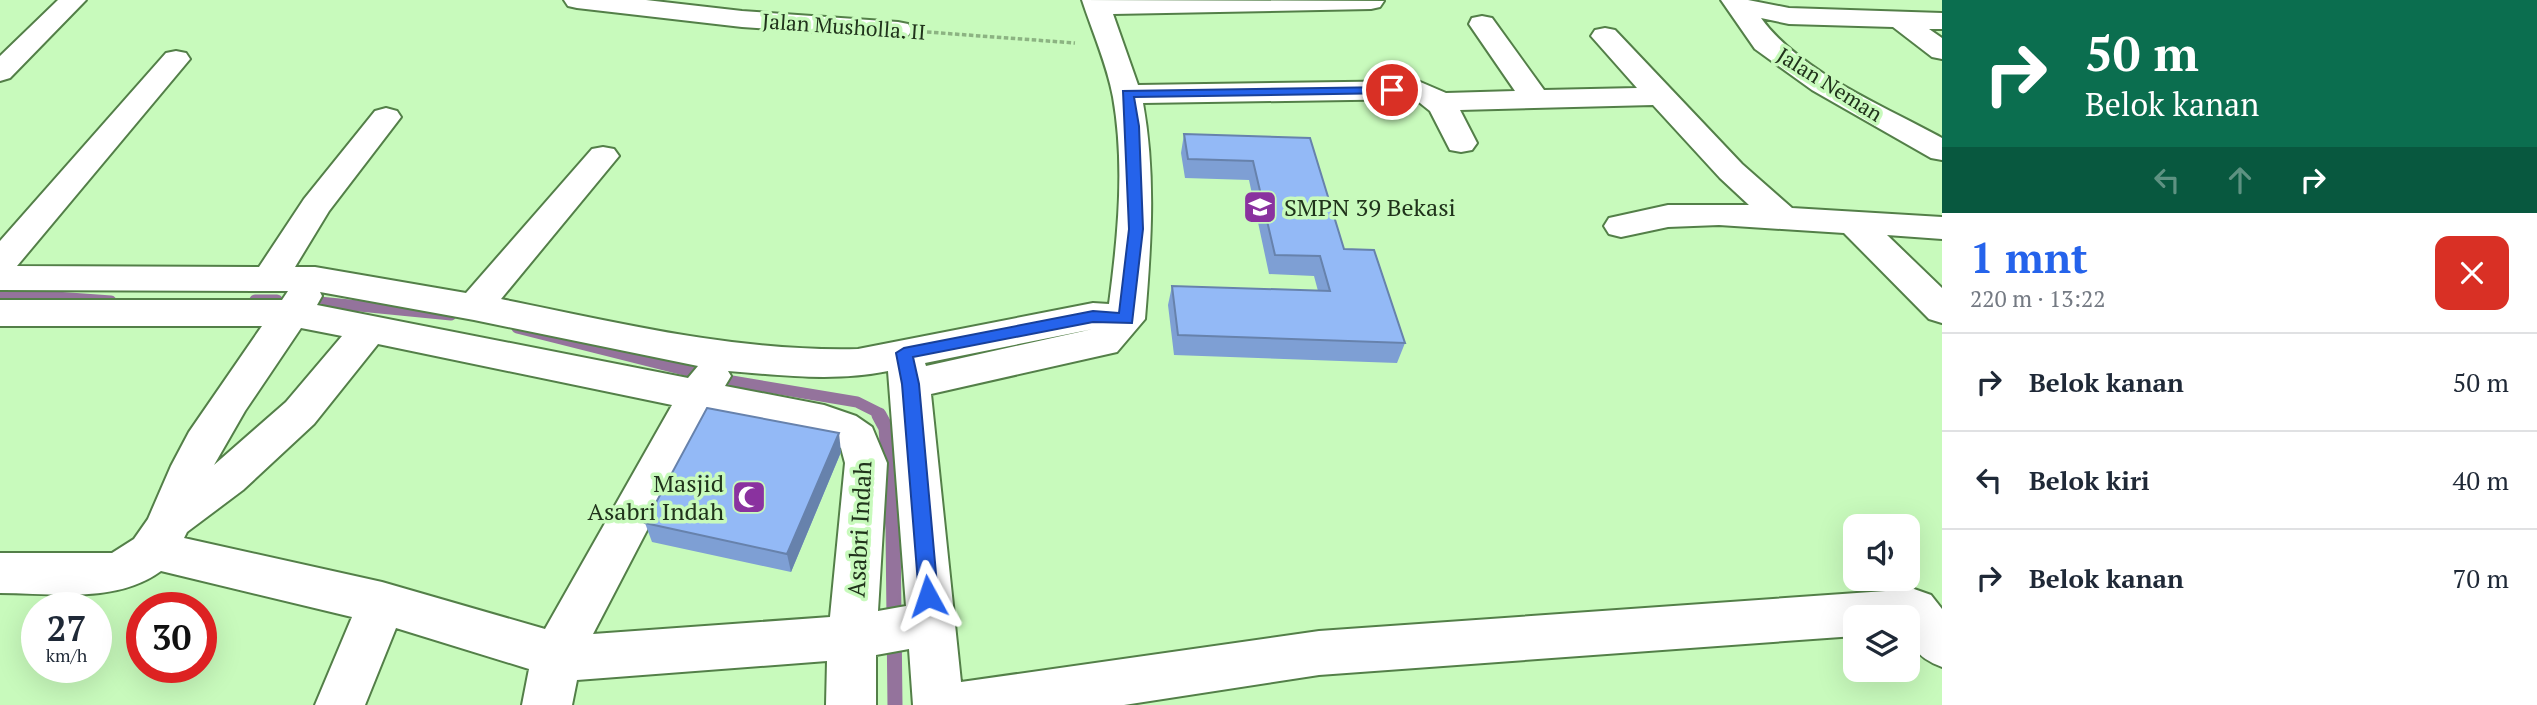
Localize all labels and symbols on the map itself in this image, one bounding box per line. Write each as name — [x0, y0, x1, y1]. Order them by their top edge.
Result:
street label: Jalan Musholla. II — [761, 6, 927, 46]
street label: Jalan Neman — [1772, 40, 1888, 128]
pin — [1362, 60, 1422, 120]
school or university icon: SMPN 39 Bekasi — [1241, 188, 1279, 226]
place label: SMPN 39 Bekasi — [1284, 191, 1456, 223]
street label: Asabri Indah — [839, 460, 879, 598]
place label: Masjid Asabri Indah — [588, 467, 724, 527]
mosque icon: Masjid Asabri Indah — [730, 478, 768, 516]
position arrow — [891, 559, 965, 633]
speed limit sign: 30 — [126, 592, 217, 683]

